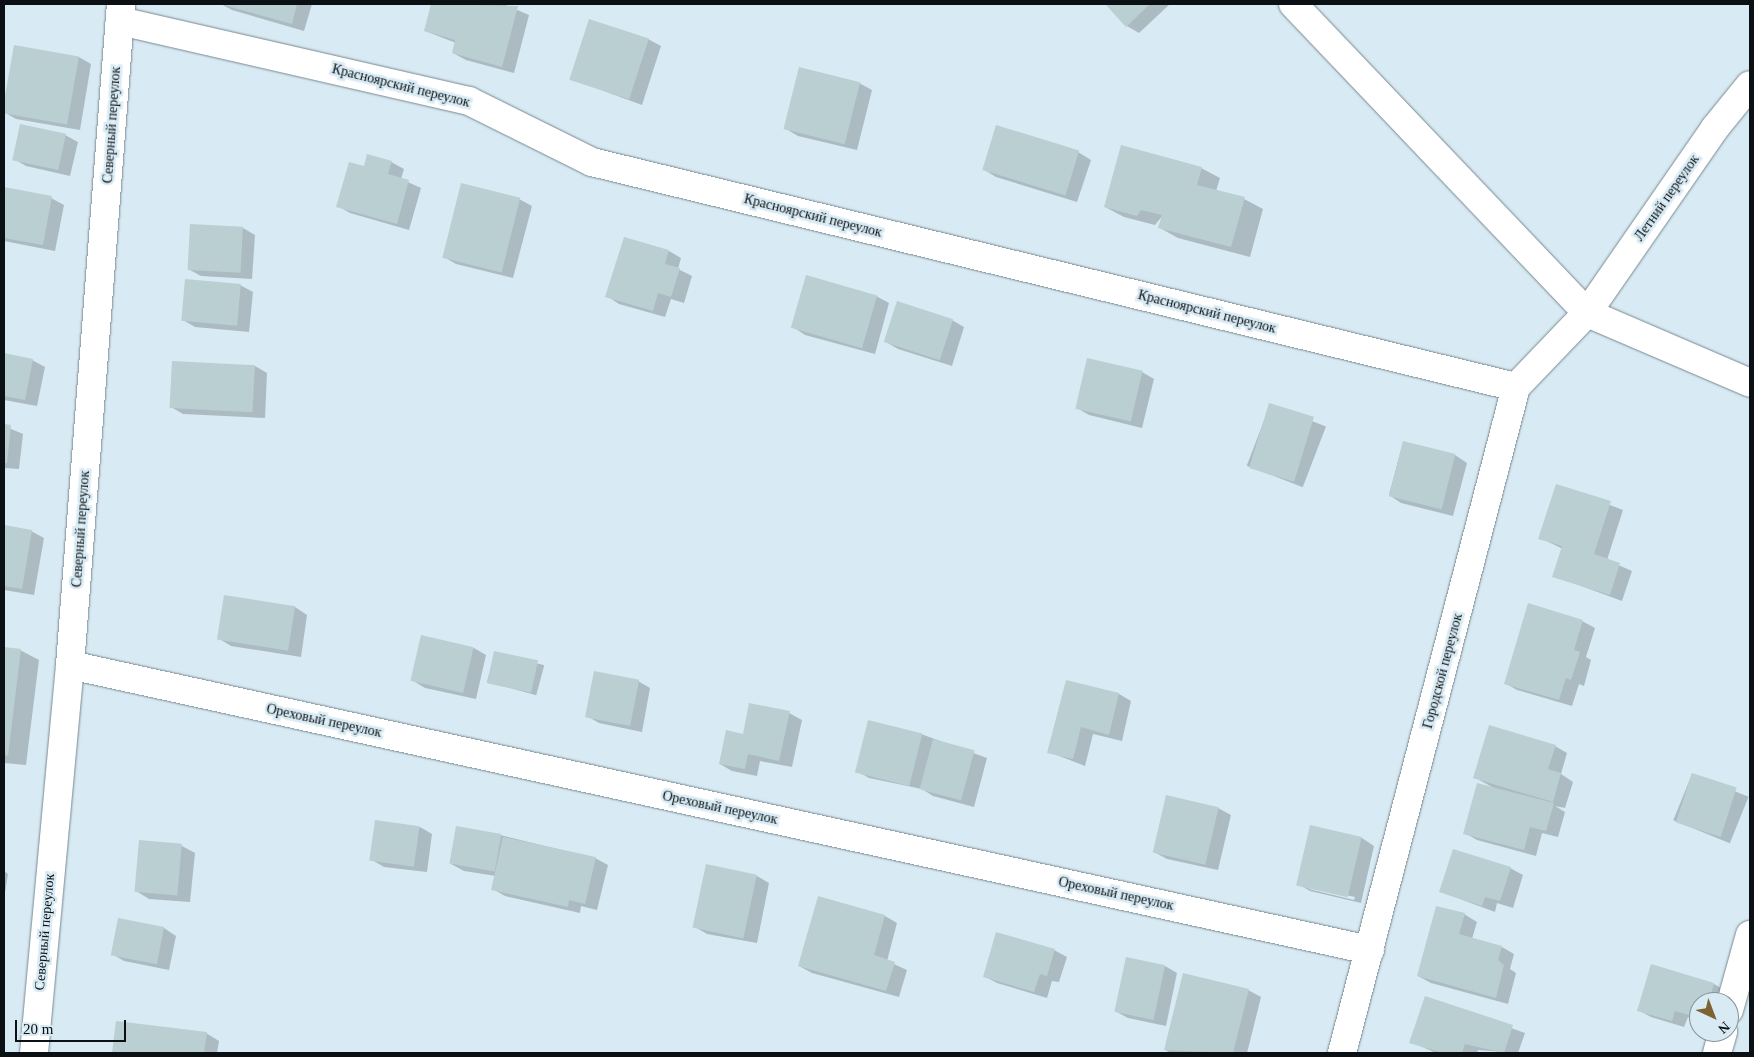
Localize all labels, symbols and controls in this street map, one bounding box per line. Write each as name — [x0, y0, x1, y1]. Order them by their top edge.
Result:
street label: Красноярский переулок — [330, 61, 472, 111]
street label: Северный переулок — [100, 66, 124, 184]
street label: Летний переулок — [1631, 152, 1703, 244]
street label: Красноярский переулок — [742, 191, 884, 241]
street label: Красноярский переулок — [1136, 287, 1278, 337]
street label: Северный переулок — [69, 470, 93, 588]
street label: Городской переулок — [1420, 612, 1466, 730]
street label: Ореховый переулок — [265, 701, 383, 741]
street label: Ореховый переулок — [661, 788, 779, 828]
street label: Северный переулок — [32, 873, 58, 991]
street label: Ореховый переулок — [1057, 874, 1175, 914]
north arrow — [1689, 992, 1739, 1042]
scale bar — [18, 1010, 129, 1042]
text: N — [1715, 1019, 1733, 1037]
text: 20 m — [23, 1021, 53, 1037]

